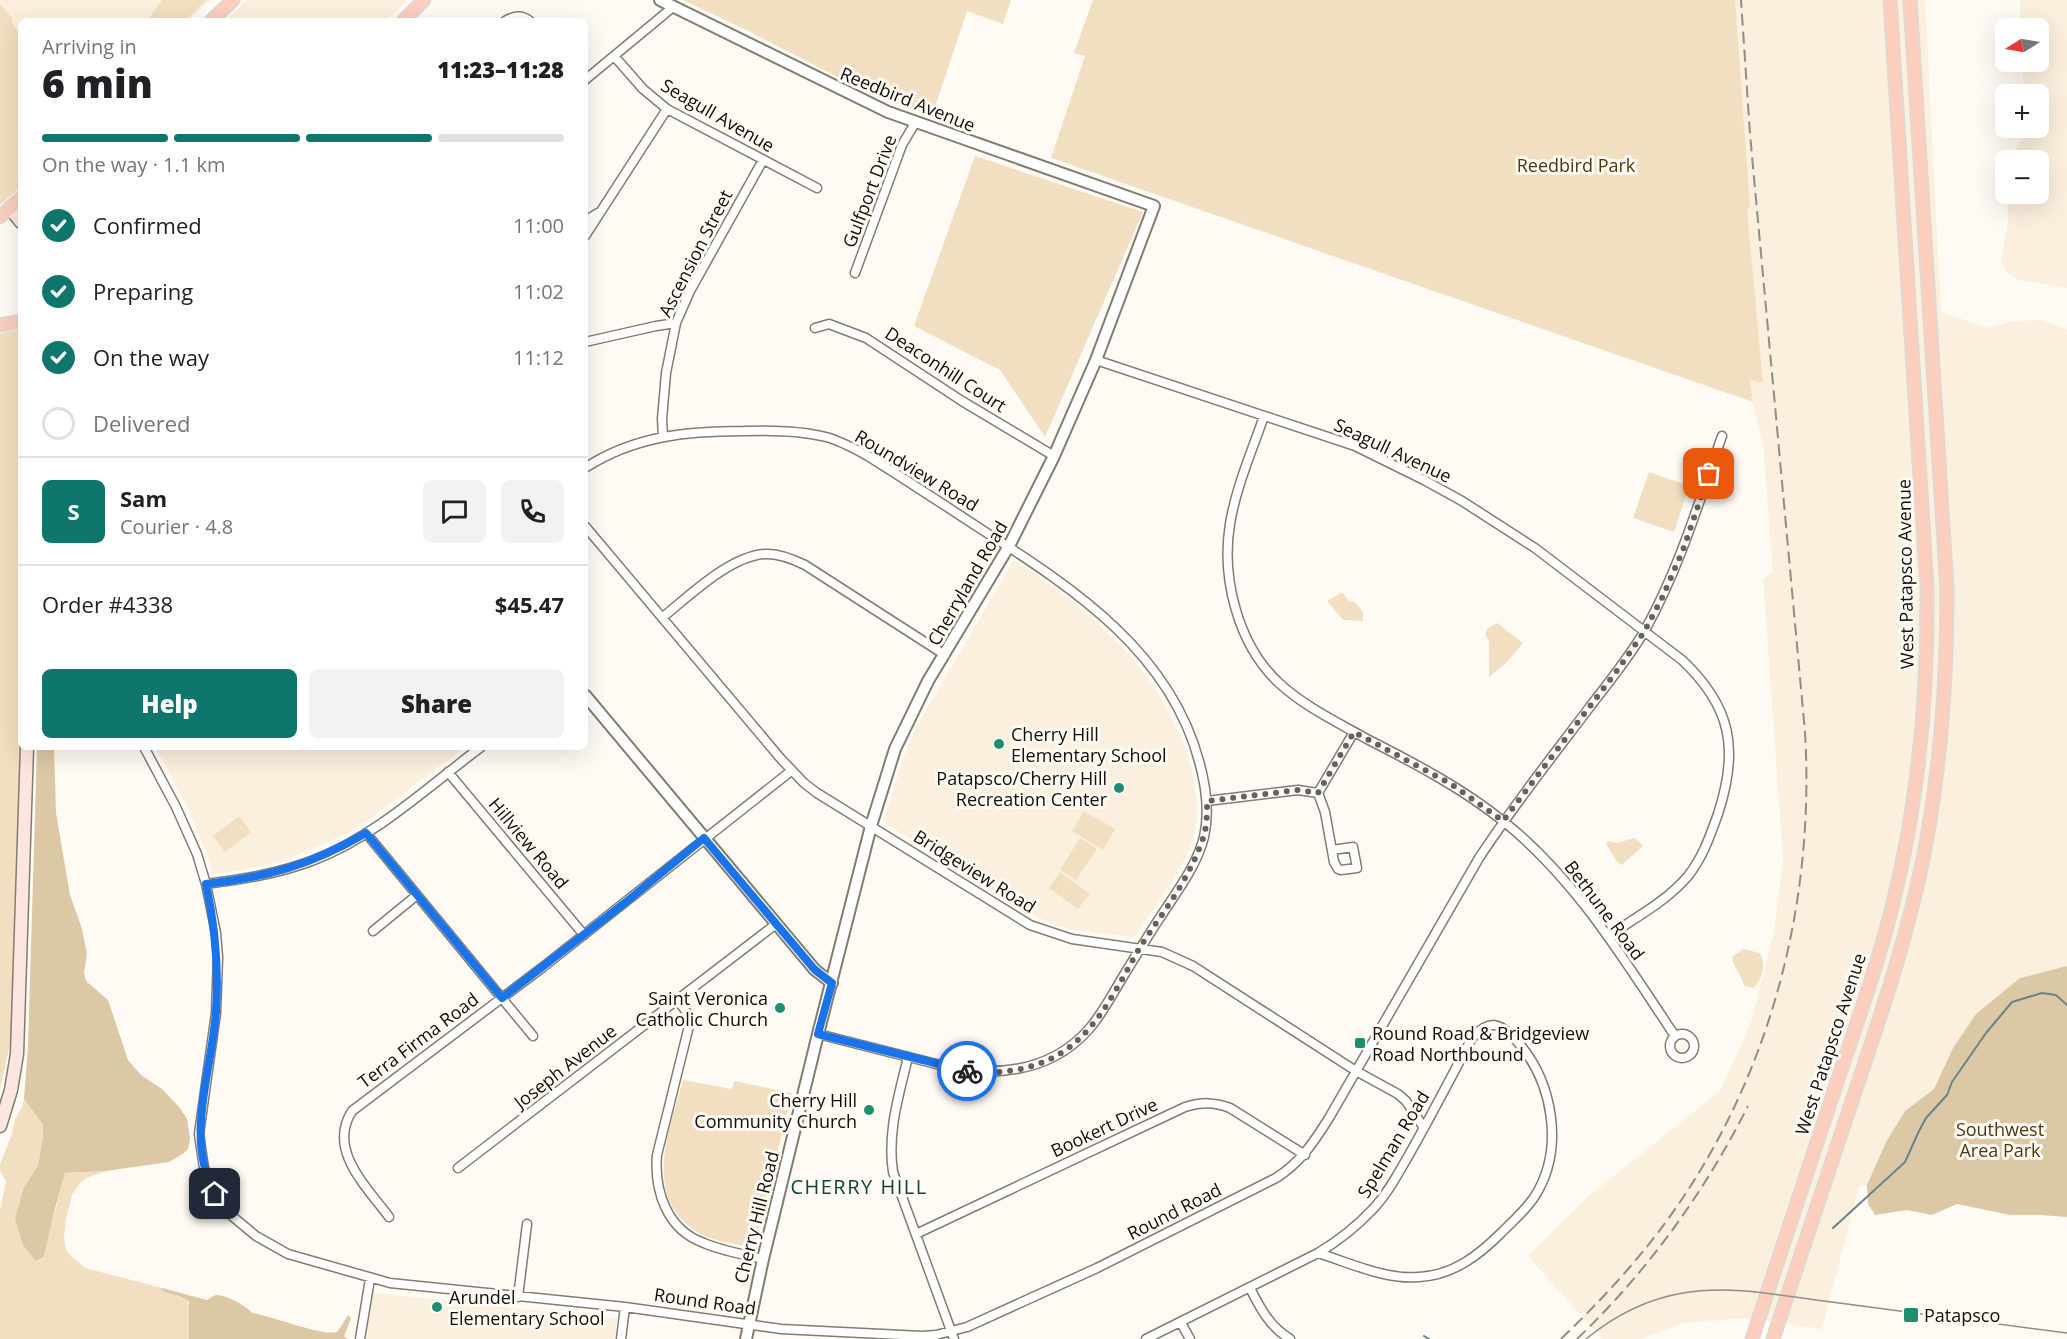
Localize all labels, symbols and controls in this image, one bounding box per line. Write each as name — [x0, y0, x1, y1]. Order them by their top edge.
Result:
north arrow — [1995, 18, 2049, 72]
map controls — [1995, 18, 2049, 204]
text: Arriving in — [42, 33, 137, 60]
text: 11:23–11:28 — [437, 54, 564, 84]
text: 6 min — [42, 56, 153, 109]
street label: Reedbird Avenue — [837, 61, 979, 137]
street label: Seagull Avenue — [657, 73, 779, 157]
button: + — [1995, 84, 2049, 138]
street label: Gulfport Drive — [836, 131, 902, 251]
button: − — [1995, 150, 2049, 204]
text: On the way · 1.1 km — [42, 151, 225, 178]
park label: Reedbird Park — [1517, 153, 1636, 177]
street label: Ascension Street — [653, 185, 737, 321]
icon: check — [42, 209, 75, 242]
text: Confirmed — [93, 210, 202, 240]
text: 11:00 — [513, 212, 564, 239]
icon: check — [42, 275, 75, 308]
text: Preparing — [93, 276, 193, 306]
text: 11:02 — [513, 278, 564, 305]
street label: Deaconhill Court — [881, 321, 1011, 417]
icon: check — [42, 341, 75, 374]
text: On the way — [93, 342, 209, 372]
text: 11:12 — [513, 344, 564, 371]
text: Delivered — [93, 408, 191, 438]
street label: Seagull Avenue — [1330, 412, 1456, 488]
street label: Roundview Road — [851, 424, 983, 516]
pin — [1683, 448, 1734, 499]
icon: bag — [1692, 457, 1725, 490]
street label: West Patapsco Avenue — [1891, 479, 1919, 669]
button: chat — [423, 480, 486, 543]
button: phone — [501, 480, 564, 543]
text: Sam — [120, 483, 167, 513]
text: S — [67, 496, 80, 526]
text: Courier · 4.8 — [120, 513, 233, 540]
street label: Cherryland Road — [921, 516, 1013, 650]
text: Order #4338 — [42, 589, 173, 619]
text: $45.47 — [495, 589, 564, 619]
button: Help — [42, 669, 297, 738]
button: Share — [309, 669, 564, 738]
place label: Cherry Hill Elementary School — [1011, 722, 1167, 767]
marker: Cherry Hill Elementary School — [992, 737, 1006, 751]
place label: Patapsco/Cherry Hill Recreation Center — [936, 766, 1108, 811]
marker: Patapsco/Cherry Hill Recreation Center — [1112, 781, 1126, 795]
street label: Hillview Road — [484, 792, 574, 894]
street label: Bridgeview Road — [909, 824, 1041, 918]
street label: Bethune Road — [1560, 855, 1650, 965]
street label: West Patapsco Avenue — [1789, 950, 1871, 1138]
place label: Saint Veronica Catholic Church — [636, 986, 768, 1031]
street label: Terra Firma Road — [353, 987, 483, 1093]
marker: Saint Veronica Catholic Church — [773, 1001, 787, 1015]
street label: Joseph Avenue — [507, 1018, 621, 1115]
place label: Round Road & Bridgeview Road Northbound — [1372, 1021, 1589, 1066]
marker: Round Road & Bridgeview Road Northbound — [1353, 1036, 1367, 1050]
courier — [937, 1041, 997, 1101]
icon: bike — [951, 1055, 984, 1088]
street label: Spelman Road — [1352, 1086, 1434, 1202]
place label: Cherry Hill Community Church — [694, 1088, 857, 1133]
street label: Bookert Drive — [1047, 1092, 1161, 1162]
marker: Cherry Hill Community Church — [862, 1103, 876, 1117]
park label: Southwest Area Park — [1956, 1117, 2044, 1162]
street label: Cherry Hill Road — [728, 1148, 784, 1286]
pin — [189, 1168, 240, 1219]
district label: CHERRY HILL — [790, 1173, 928, 1200]
icon: home — [198, 1177, 231, 1210]
street label: Round Road — [1123, 1177, 1225, 1245]
street label: Round Road — [653, 1282, 757, 1320]
place label: Arundel Elementary School — [449, 1285, 605, 1330]
marker: Arundel Elementary School — [430, 1300, 444, 1314]
place label: Patapsco — [1924, 1303, 2000, 1327]
marker: Patapsco — [1902, 1306, 1920, 1324]

